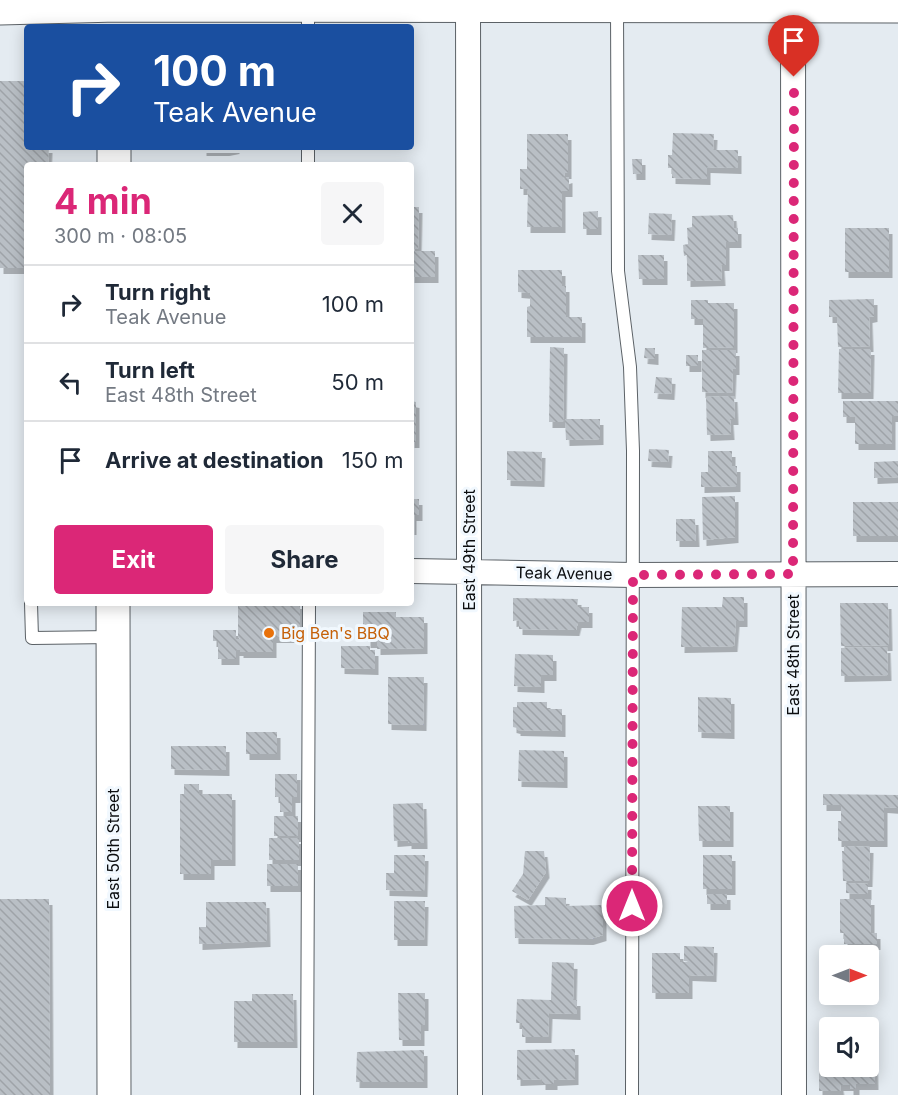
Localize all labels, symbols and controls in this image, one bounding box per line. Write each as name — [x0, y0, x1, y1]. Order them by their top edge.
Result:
pin — [768, 15, 819, 77]
icon: arrive — [777, 24, 810, 57]
text: 100 m — [153, 45, 276, 96]
icon: right — [54, 48, 132, 126]
text: Teak Avenue — [153, 96, 317, 129]
text: 4 min — [54, 179, 152, 223]
button: close — [321, 182, 384, 245]
text: 300 m · 08:05 — [54, 224, 187, 248]
text: Turn right — [105, 279, 211, 305]
icon: right — [54, 288, 87, 321]
text: 100 m — [322, 291, 384, 317]
text: Teak Avenue — [105, 305, 226, 329]
text: Turn left — [105, 357, 195, 383]
icon: left — [54, 366, 87, 399]
text: 50 m — [331, 369, 384, 395]
text: East 48th Street — [105, 383, 257, 407]
icon: arrive — [54, 444, 87, 477]
text: Arrive at destination — [105, 447, 324, 473]
text: 150 m — [342, 447, 403, 473]
street label: East 49th Street — [459, 489, 479, 611]
button: Exit — [54, 525, 213, 594]
button: Share — [225, 525, 384, 594]
street label: Teak Avenue — [515, 562, 613, 584]
street label: East 48th Street — [783, 594, 803, 716]
place label: Big Ben's BBQ — [281, 623, 390, 643]
marker: Big Ben's BBQ — [262, 626, 276, 640]
street label: East 50th Street — [103, 788, 123, 910]
position arrow — [600, 874, 664, 938]
north arrow — [819, 945, 879, 1005]
map controls — [819, 945, 879, 1077]
button: sound — [819, 1017, 879, 1077]

